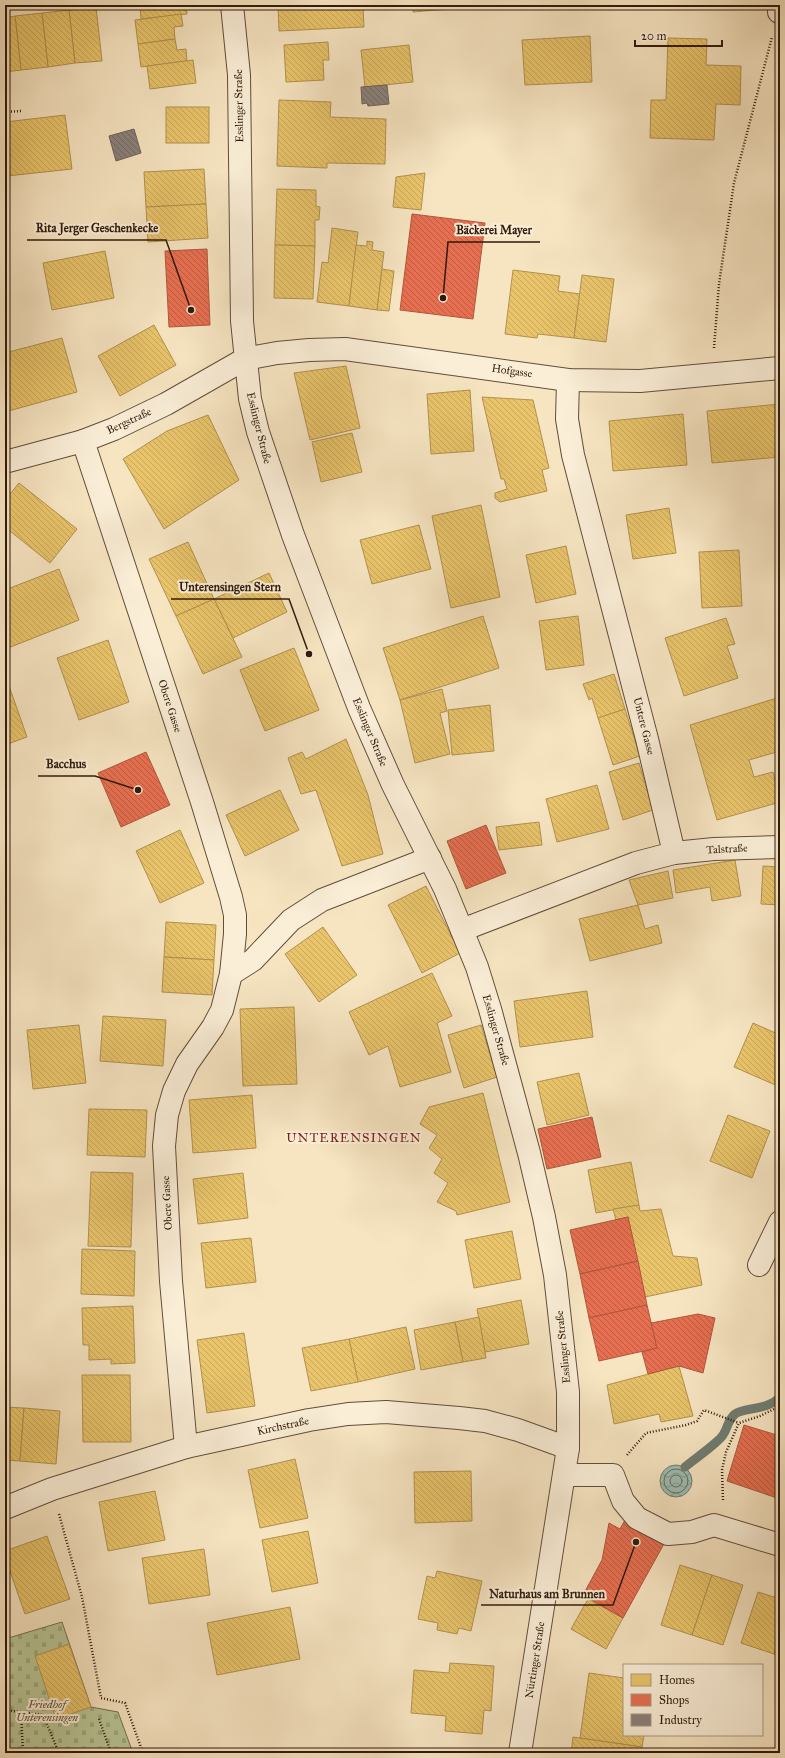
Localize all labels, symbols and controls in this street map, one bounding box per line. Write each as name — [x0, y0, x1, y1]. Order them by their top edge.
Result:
scale bar — [635, 22, 722, 48]
text: 20 m — [641, 29, 667, 43]
street label: Esslinger Straße — [232, 69, 246, 143]
callout: Rita Jerger Geschenkecke — [27, 216, 166, 240]
callout: Bäckerei Mayer — [448, 218, 540, 242]
text: Rita Jerger Geschenkecke — [36, 221, 158, 236]
text: Bäckerei Mayer — [456, 223, 533, 238]
street label: Hofgasse — [491, 362, 534, 380]
street label: Esslinger Straße — [244, 391, 274, 466]
street label: Bergstraße — [104, 405, 154, 437]
callout: Unterensingen Stern — [171, 575, 289, 599]
text: Unterensingen Stern — [179, 580, 281, 595]
street label: Obere Gasse — [155, 678, 185, 734]
street label: Esslinger Straße — [350, 696, 390, 769]
street label: Untere Gasse — [631, 696, 658, 757]
callout: Bacchus — [38, 752, 95, 776]
text: Bacchus — [46, 757, 87, 771]
street label: Talstraße — [706, 841, 748, 857]
street label: Esslinger Straße — [480, 993, 512, 1067]
district label: UNTERENSINGEN — [286, 1130, 422, 1146]
street label: Obere Gasse — [159, 1175, 175, 1231]
street label: Esslinger Straße — [553, 1309, 573, 1384]
street label: Kirchstraße — [256, 1414, 310, 1438]
callout: Naturhaus am Brunnen — [481, 1581, 613, 1605]
text: Naturhaus am Brunnen — [489, 1587, 606, 1601]
street label: Nürtinger Straße — [523, 1620, 548, 1699]
legend — [623, 1664, 763, 1736]
text: Homes — [659, 1673, 695, 1687]
text: Shops — [659, 1693, 689, 1707]
park label: Friedhof Unterensingen — [16, 1698, 78, 1724]
text: Industry — [659, 1713, 702, 1727]

